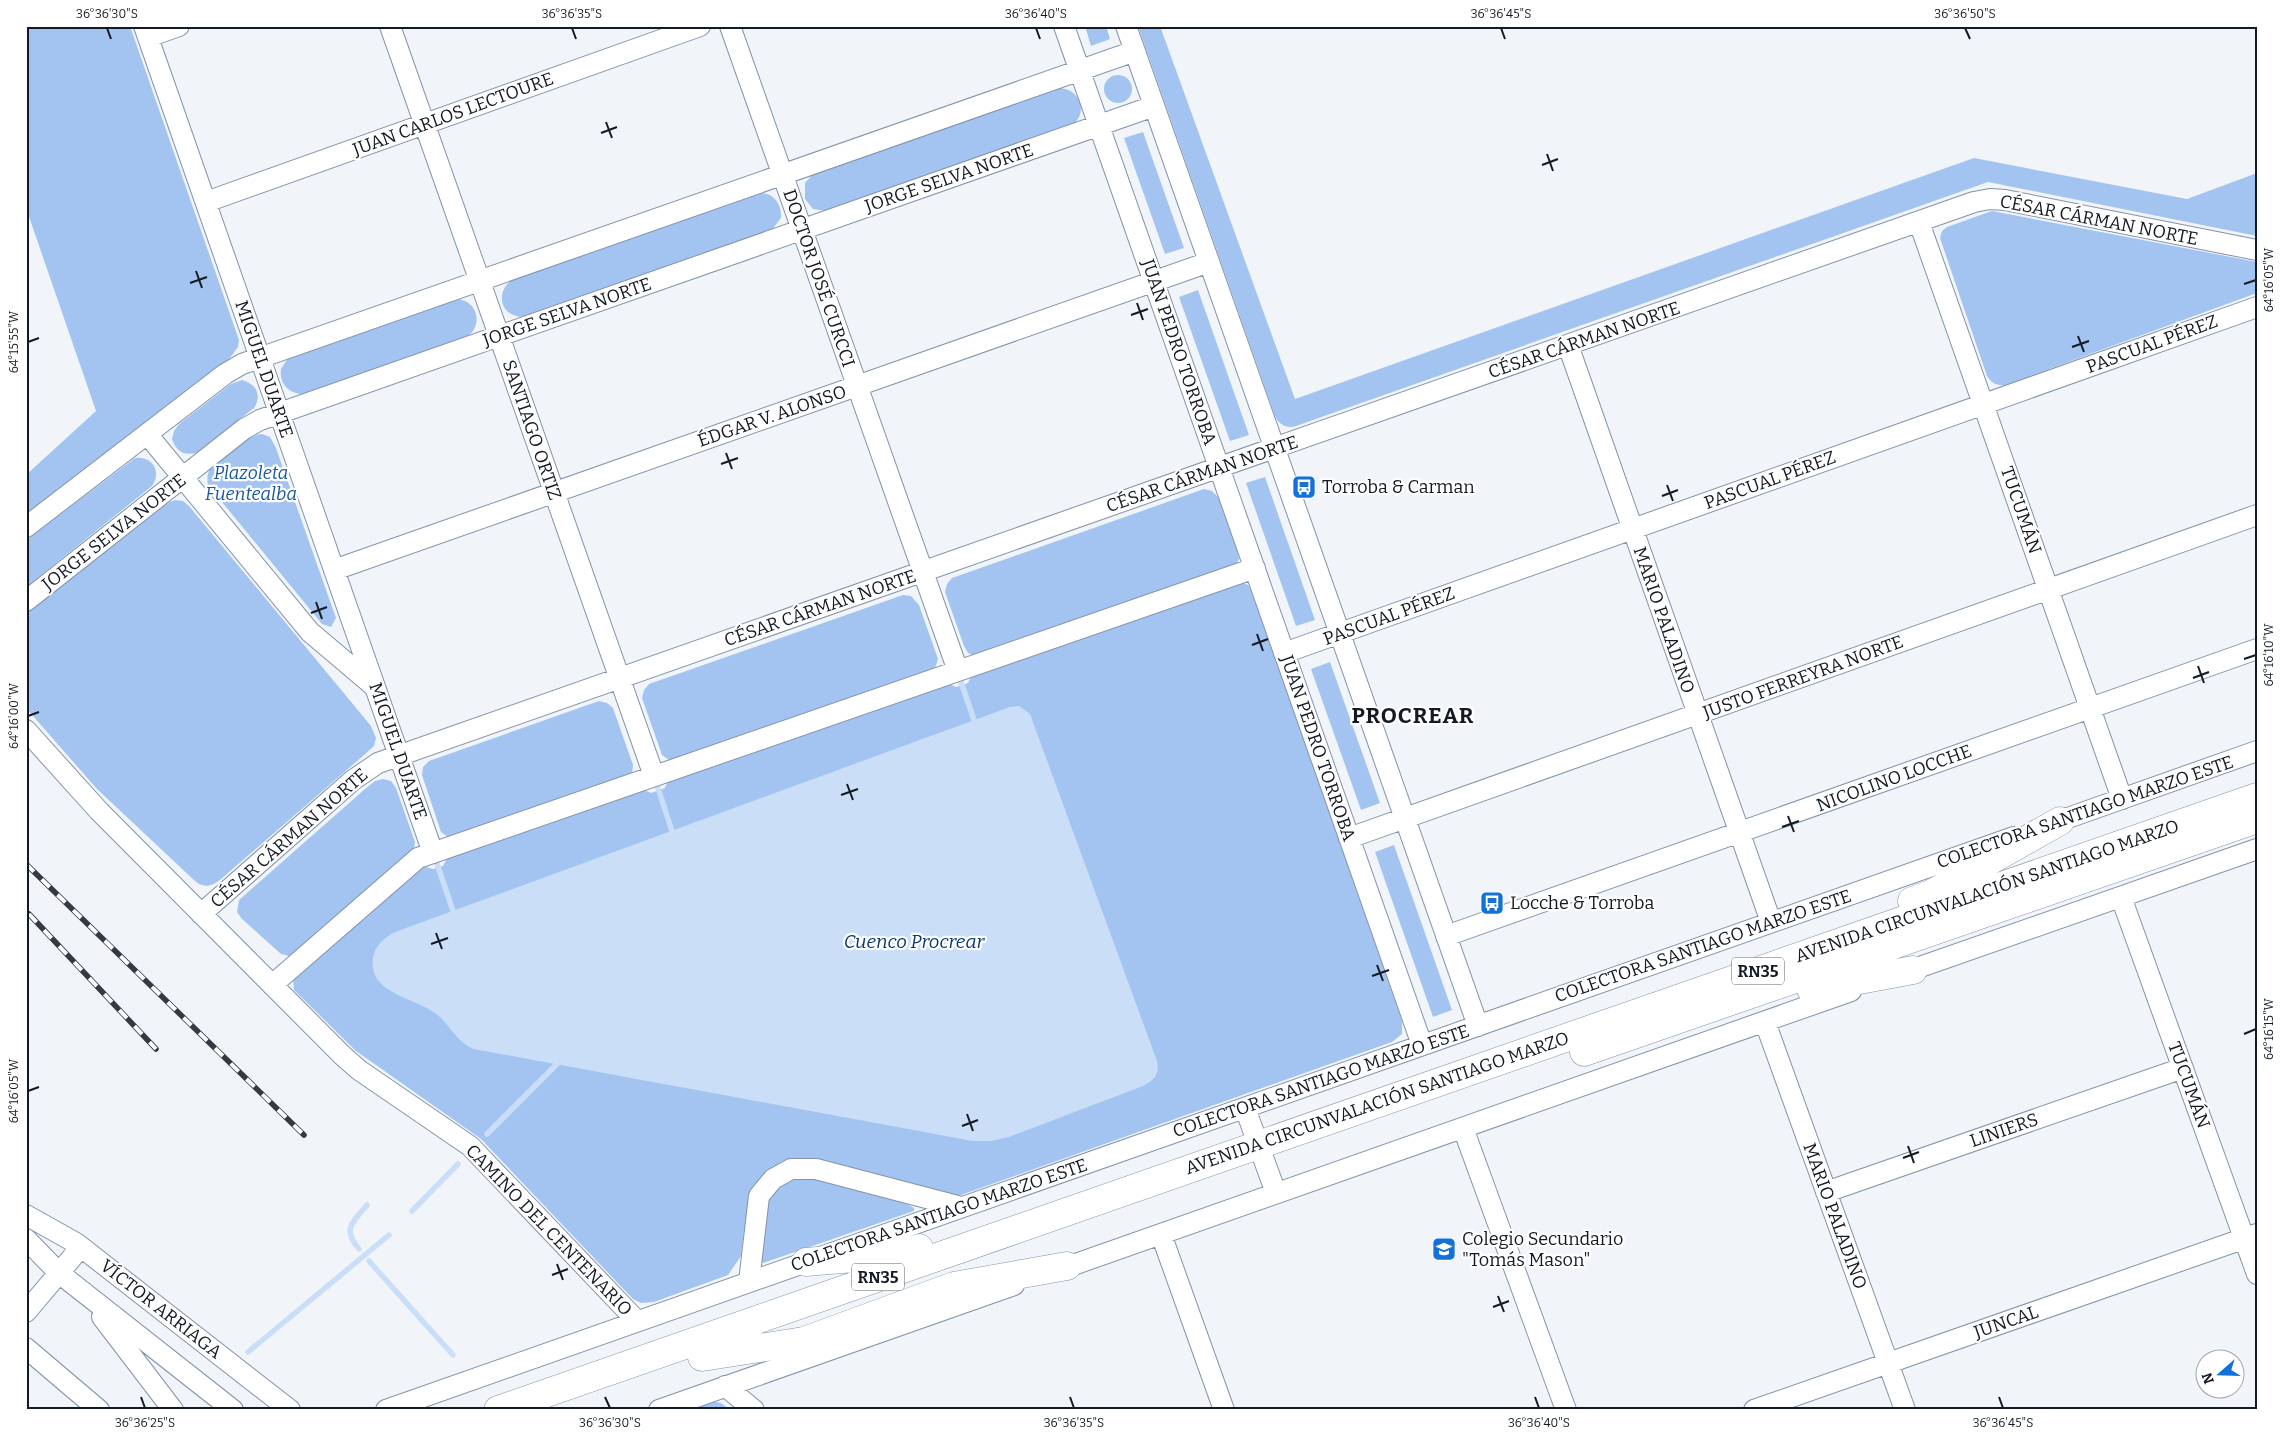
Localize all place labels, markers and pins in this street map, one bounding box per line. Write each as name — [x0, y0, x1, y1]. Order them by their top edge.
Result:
bus stop icon: Torroba & Carman — [1291, 474, 1317, 500]
place label: Torroba & Carman — [1322, 476, 1475, 498]
bus stop icon: Locche & Torroba — [1479, 890, 1505, 916]
place label: Locche & Torroba — [1510, 892, 1655, 914]
place label: Colegio Secundario "Tomás Mason" — [1462, 1228, 1623, 1271]
school or university icon: Colegio Secundario "Tomás Mason" — [1431, 1236, 1457, 1262]

